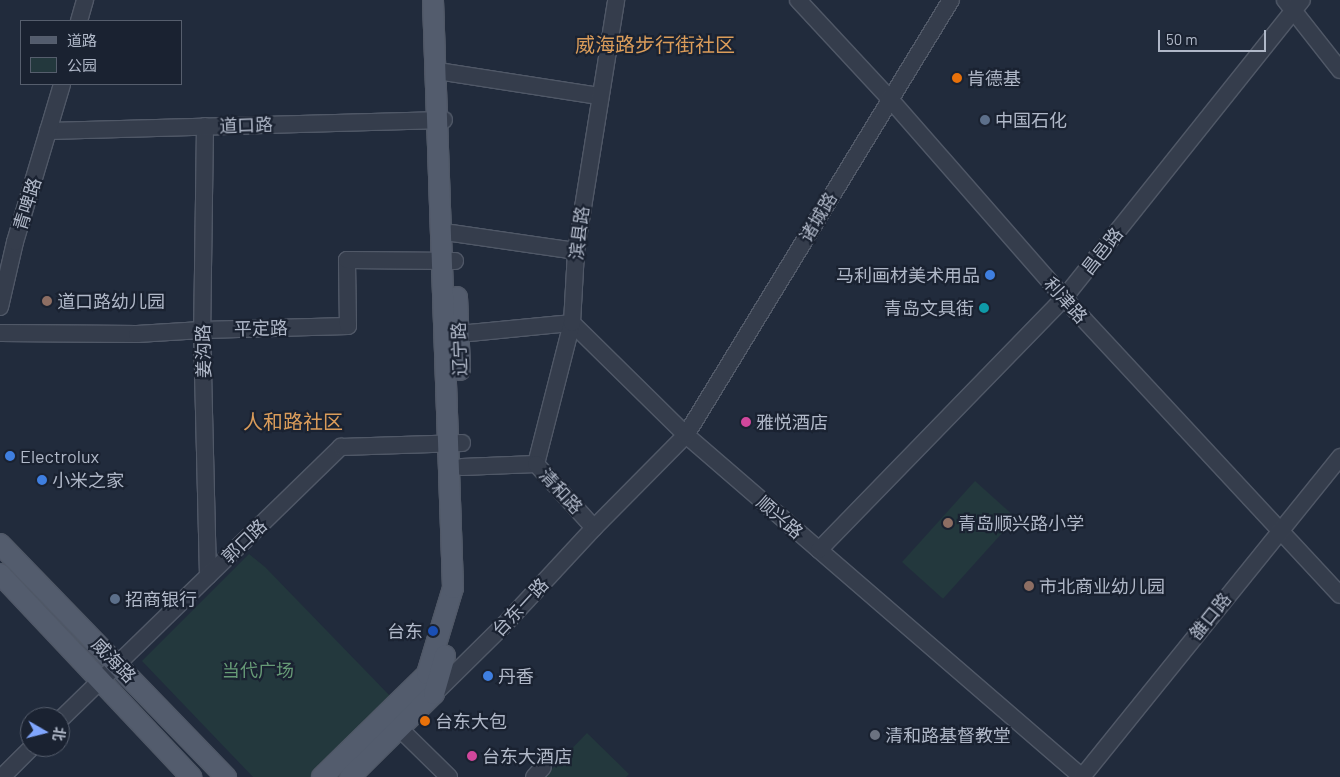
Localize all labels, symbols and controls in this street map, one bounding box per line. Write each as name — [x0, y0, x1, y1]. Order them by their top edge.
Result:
legend — [20, 20, 182, 85]
scale bar — [1160, 20, 1268, 52]
text: 50 m — [1166, 30, 1198, 48]
text: 道路 — [67, 31, 97, 49]
district label: 威海路步行街社区 — [575, 32, 735, 56]
text: 公园 — [67, 56, 97, 74]
place label: 肯德基 — [967, 67, 1021, 89]
marker: 肯德基 — [951, 72, 963, 84]
place label: 中国石化 — [995, 109, 1067, 131]
street label: 道口路 — [219, 113, 273, 137]
marker: 中国石化 — [979, 114, 991, 126]
street label: 青啤路 — [9, 175, 45, 233]
street label: 诸城路 — [795, 188, 841, 246]
street label: 滨县路 — [565, 205, 593, 261]
street label: 昌邑路 — [1077, 223, 1127, 279]
place label: 马利画材美术用品 — [836, 264, 980, 286]
marker: 马利画材美术用品 — [984, 269, 996, 281]
street label: 利津路 — [1040, 273, 1092, 327]
place label: 道口路幼儿园 — [57, 290, 165, 312]
marker: 道口路幼儿园 — [41, 295, 53, 307]
place label: 青岛文具街 — [884, 297, 974, 319]
marker: 青岛文具街 — [978, 302, 990, 314]
street label: 平定路 — [234, 317, 288, 339]
street label: 辽宁路 — [447, 322, 471, 376]
street label: 姜沟路 — [192, 324, 214, 378]
district label: 人和路社区 — [243, 409, 343, 433]
place label: 雅悦酒店 — [756, 411, 828, 433]
marker: 雅悦酒店 — [740, 416, 752, 428]
place label: Electrolux — [20, 445, 99, 467]
marker: Electrolux — [4, 450, 16, 462]
street label: 清和路 — [535, 464, 587, 518]
place label: 小米之家 — [52, 469, 124, 491]
marker: 小米之家 — [36, 474, 48, 486]
street label: 顺兴路 — [753, 491, 807, 543]
place label: 青岛顺兴路小学 — [958, 512, 1084, 534]
street label: 郭口路 — [217, 514, 271, 568]
marker: 青岛顺兴路小学 — [942, 517, 954, 529]
street label: 台东一路 — [488, 573, 552, 641]
place label: 市北商业幼儿园 — [1039, 575, 1165, 597]
marker: 市北商业幼儿园 — [1023, 580, 1035, 592]
place label: 招商银行 — [125, 588, 197, 610]
street label: 雒口路 — [1185, 588, 1235, 644]
marker: 招商银行 — [109, 593, 121, 605]
place label: 台东 — [387, 620, 423, 642]
marker: 台东 — [427, 625, 439, 637]
street label: 威海路 — [87, 633, 141, 687]
park label: 当代广场 — [222, 659, 294, 681]
place label: 丹香 — [498, 665, 534, 687]
marker: 丹香 — [482, 670, 494, 682]
north arrow — [20, 707, 70, 757]
place label: 台东大包 — [435, 710, 507, 732]
marker: 台东大包 — [419, 715, 431, 727]
place label: 清和路基督教堂 — [885, 724, 1011, 746]
text: 北 — [50, 726, 69, 742]
marker: 清和路基督教堂 — [869, 729, 881, 741]
place label: 台东大酒店 — [482, 745, 572, 767]
marker: 台东大酒店 — [466, 750, 478, 762]

